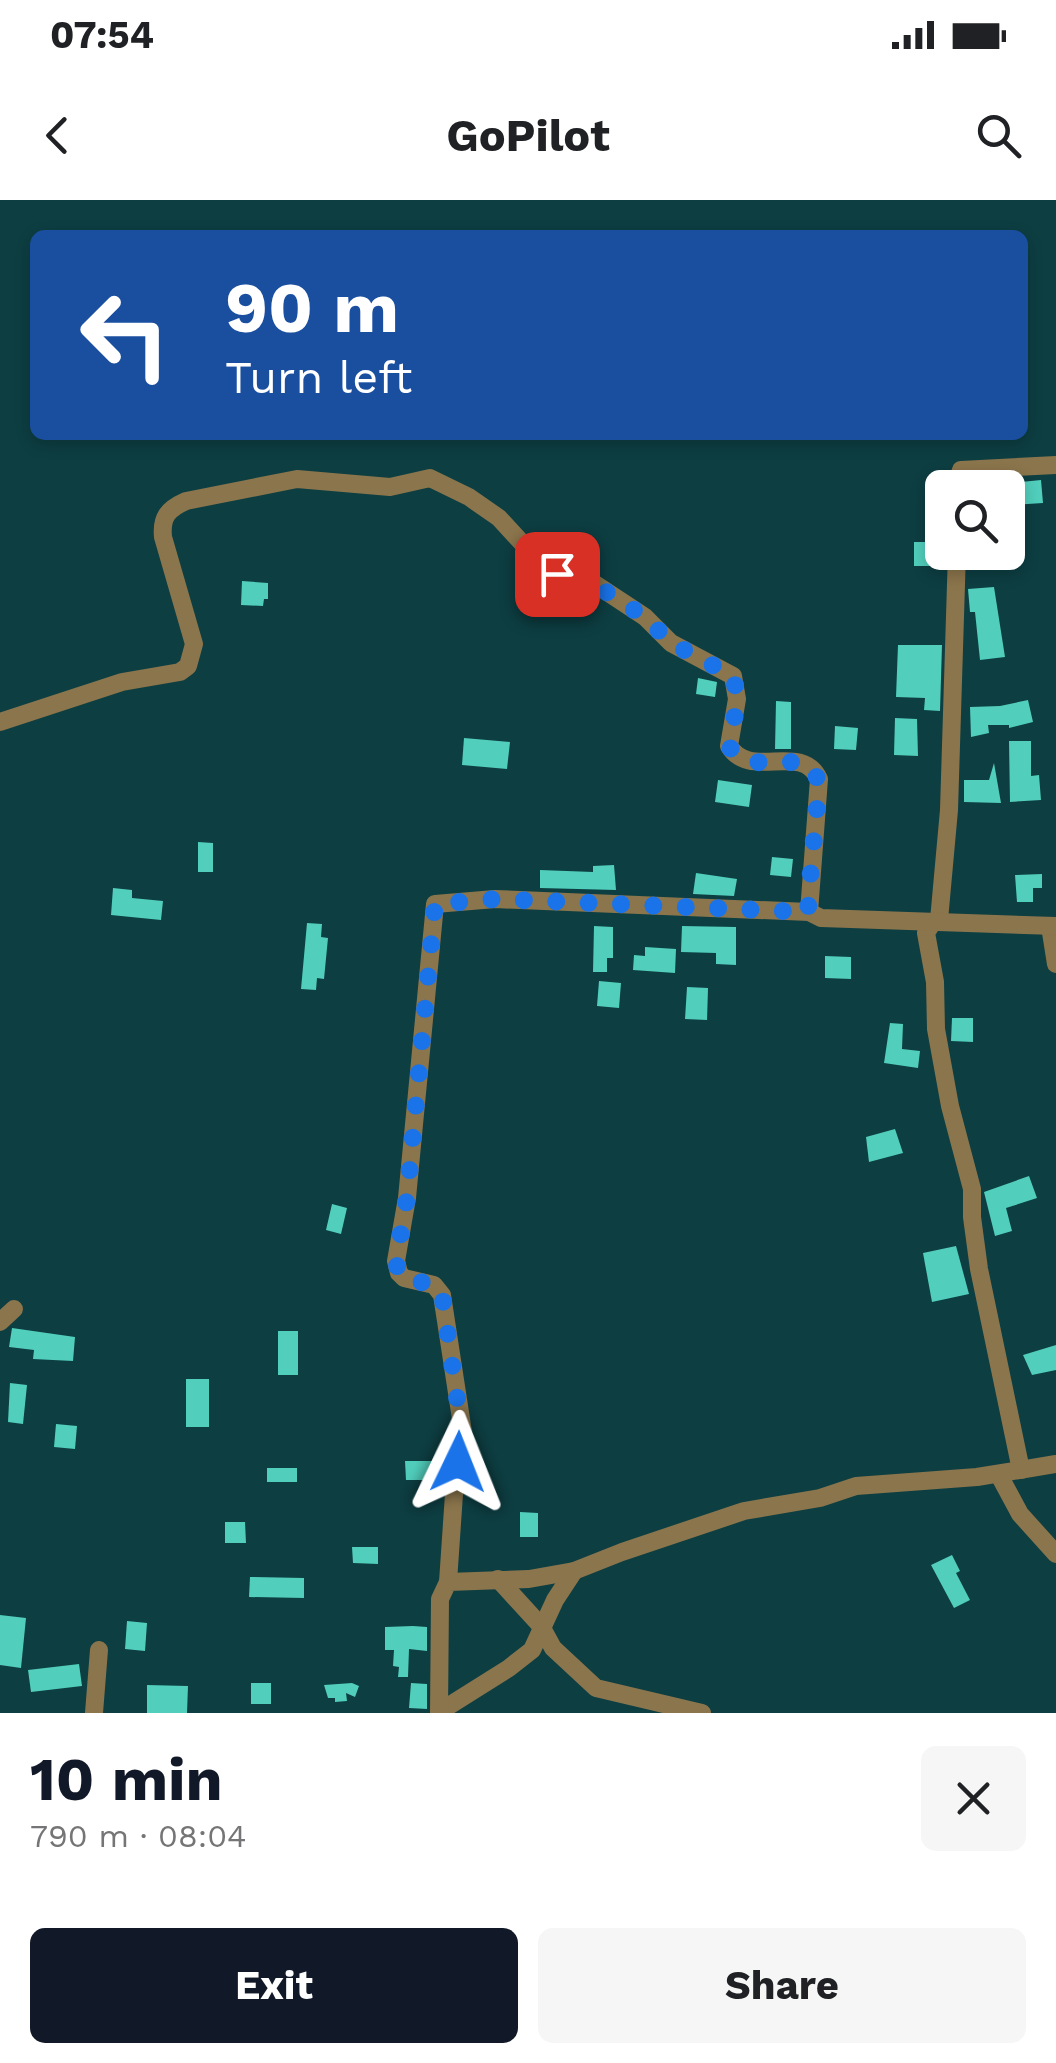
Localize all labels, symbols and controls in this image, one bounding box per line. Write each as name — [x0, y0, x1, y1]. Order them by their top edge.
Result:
text: 07:54 — [50, 13, 154, 57]
icon: back — [30, 108, 85, 163]
icon: search — [971, 108, 1026, 163]
text: GoPilot — [446, 109, 610, 162]
text: 90 m — [225, 267, 399, 349]
icon: left — [60, 270, 190, 400]
text: Turn left — [225, 351, 412, 404]
map controls — [925, 470, 1025, 570]
button: search — [925, 470, 1025, 570]
pin — [515, 532, 600, 617]
icon: arrive — [530, 547, 585, 602]
position arrow — [406, 1410, 510, 1514]
text: 10 min — [30, 1744, 223, 1815]
button: close — [921, 1746, 1026, 1851]
text: 790 m · 08:04 — [30, 1817, 247, 1855]
button: Exit — [30, 1928, 518, 2043]
button: Share — [538, 1928, 1026, 2043]

